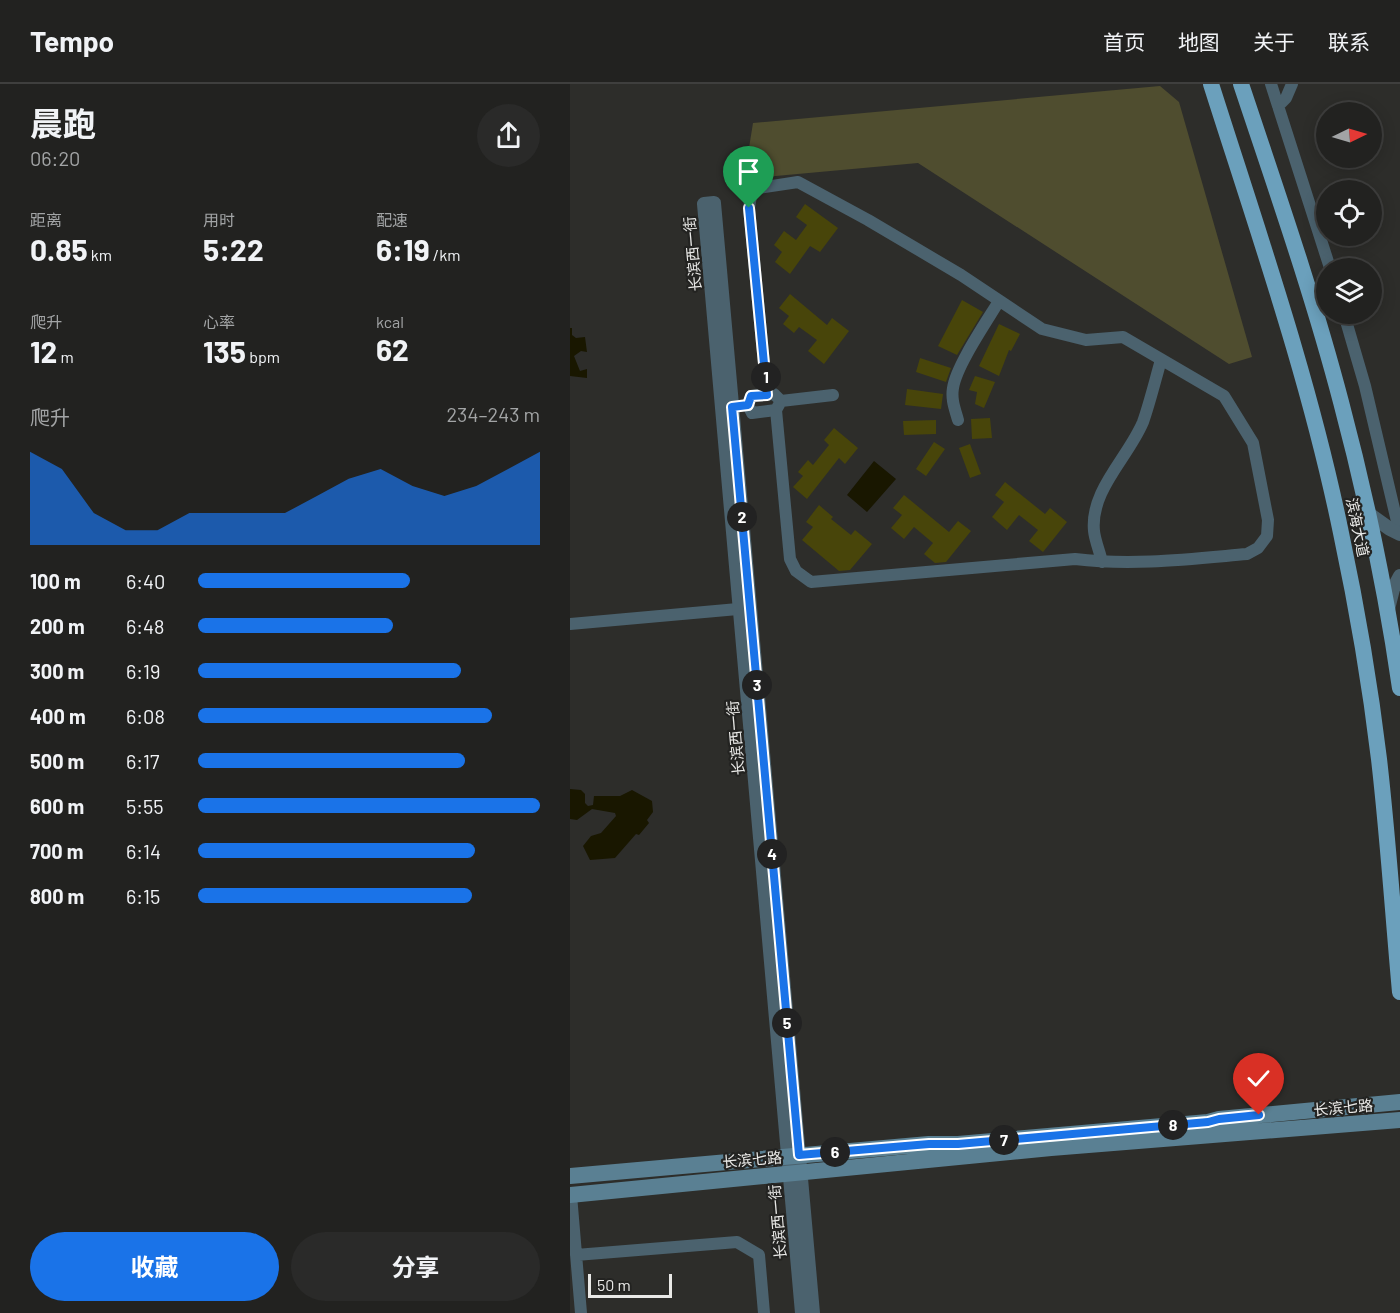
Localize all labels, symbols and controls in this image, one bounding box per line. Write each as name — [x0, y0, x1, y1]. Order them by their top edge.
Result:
text: Tempo — [30, 24, 114, 58]
text: 首页 — [1103, 29, 1145, 54]
text: 地图 — [1178, 29, 1220, 54]
text: 关于 — [1253, 29, 1295, 54]
text: 联系 — [1328, 29, 1370, 54]
north arrow — [1316, 102, 1382, 168]
map controls — [1316, 102, 1382, 324]
text: 晨跑 — [30, 103, 96, 143]
button: share — [477, 104, 540, 167]
text: 06:20 — [30, 146, 80, 170]
pin — [723, 146, 774, 208]
icon: arrive — [732, 155, 765, 188]
button: locate — [1316, 180, 1382, 246]
text: 距离 — [30, 210, 62, 229]
text: 用时 — [203, 210, 235, 229]
text: 配速 — [376, 210, 408, 229]
street label: 长滨西一街 — [680, 216, 704, 292]
text: 0.85 — [30, 231, 88, 267]
text: 5:22 — [203, 231, 264, 267]
text: 6:19 — [376, 231, 430, 267]
text: km — [88, 245, 112, 264]
text: /km — [430, 245, 460, 264]
button: layers — [1316, 258, 1382, 324]
text: 爬升 — [30, 312, 62, 331]
text: 心率 — [203, 312, 235, 331]
text: kcal — [376, 312, 404, 331]
text: 62 — [376, 331, 409, 367]
text: 12 — [30, 333, 57, 369]
text: 135 — [203, 333, 246, 369]
text: m — [57, 347, 74, 366]
text: bpm — [246, 347, 280, 366]
pin: 1 — [751, 362, 781, 392]
text: 1 — [763, 367, 769, 386]
text: 234–243 m — [447, 402, 540, 426]
text: 爬升 — [30, 405, 70, 429]
street label: 滨海大道 — [1343, 496, 1373, 558]
pin: 2 — [727, 502, 757, 532]
text: 2 — [738, 507, 746, 526]
text: 100 m — [30, 569, 81, 593]
text: 6:40 — [126, 569, 165, 593]
text: 200 m — [30, 614, 85, 638]
text: 6:48 — [126, 614, 165, 638]
text: 300 m — [30, 659, 84, 683]
text: 6:19 — [126, 659, 161, 683]
pin: 3 — [742, 670, 772, 700]
text: 3 — [753, 675, 761, 694]
street label: 长滨西一街 — [723, 700, 747, 776]
text: 400 m — [30, 704, 86, 728]
text: 6:08 — [126, 704, 165, 728]
text: 500 m — [30, 749, 84, 773]
text: 6:17 — [126, 749, 160, 773]
text: 600 m — [30, 794, 84, 818]
text: 5:55 — [126, 794, 164, 818]
text: 700 m — [30, 839, 83, 863]
text: 6:14 — [126, 839, 161, 863]
pin: 4 — [757, 839, 787, 869]
text: 4 — [767, 844, 777, 863]
text: 800 m — [30, 884, 84, 908]
text: 6:15 — [126, 884, 160, 908]
pin: 5 — [772, 1008, 802, 1038]
text: 5 — [783, 1013, 791, 1032]
pin — [1233, 1053, 1284, 1115]
icon: check — [1242, 1062, 1275, 1095]
street label: 长滨七路 — [1312, 1095, 1374, 1119]
pin: 8 — [1158, 1110, 1188, 1140]
text: 8 — [1169, 1115, 1177, 1134]
pin: 7 — [989, 1125, 1019, 1155]
text: 7 — [1000, 1130, 1008, 1149]
pin: 6 — [820, 1137, 850, 1167]
text: 6 — [831, 1142, 839, 1161]
street label: 长滨七路 — [721, 1147, 783, 1171]
street label: 长滨西一街 — [765, 1184, 789, 1260]
button: 收藏 — [30, 1232, 279, 1301]
button: 分享 — [291, 1232, 540, 1301]
scale bar — [588, 1271, 672, 1298]
text: 50 m — [597, 1275, 631, 1294]

